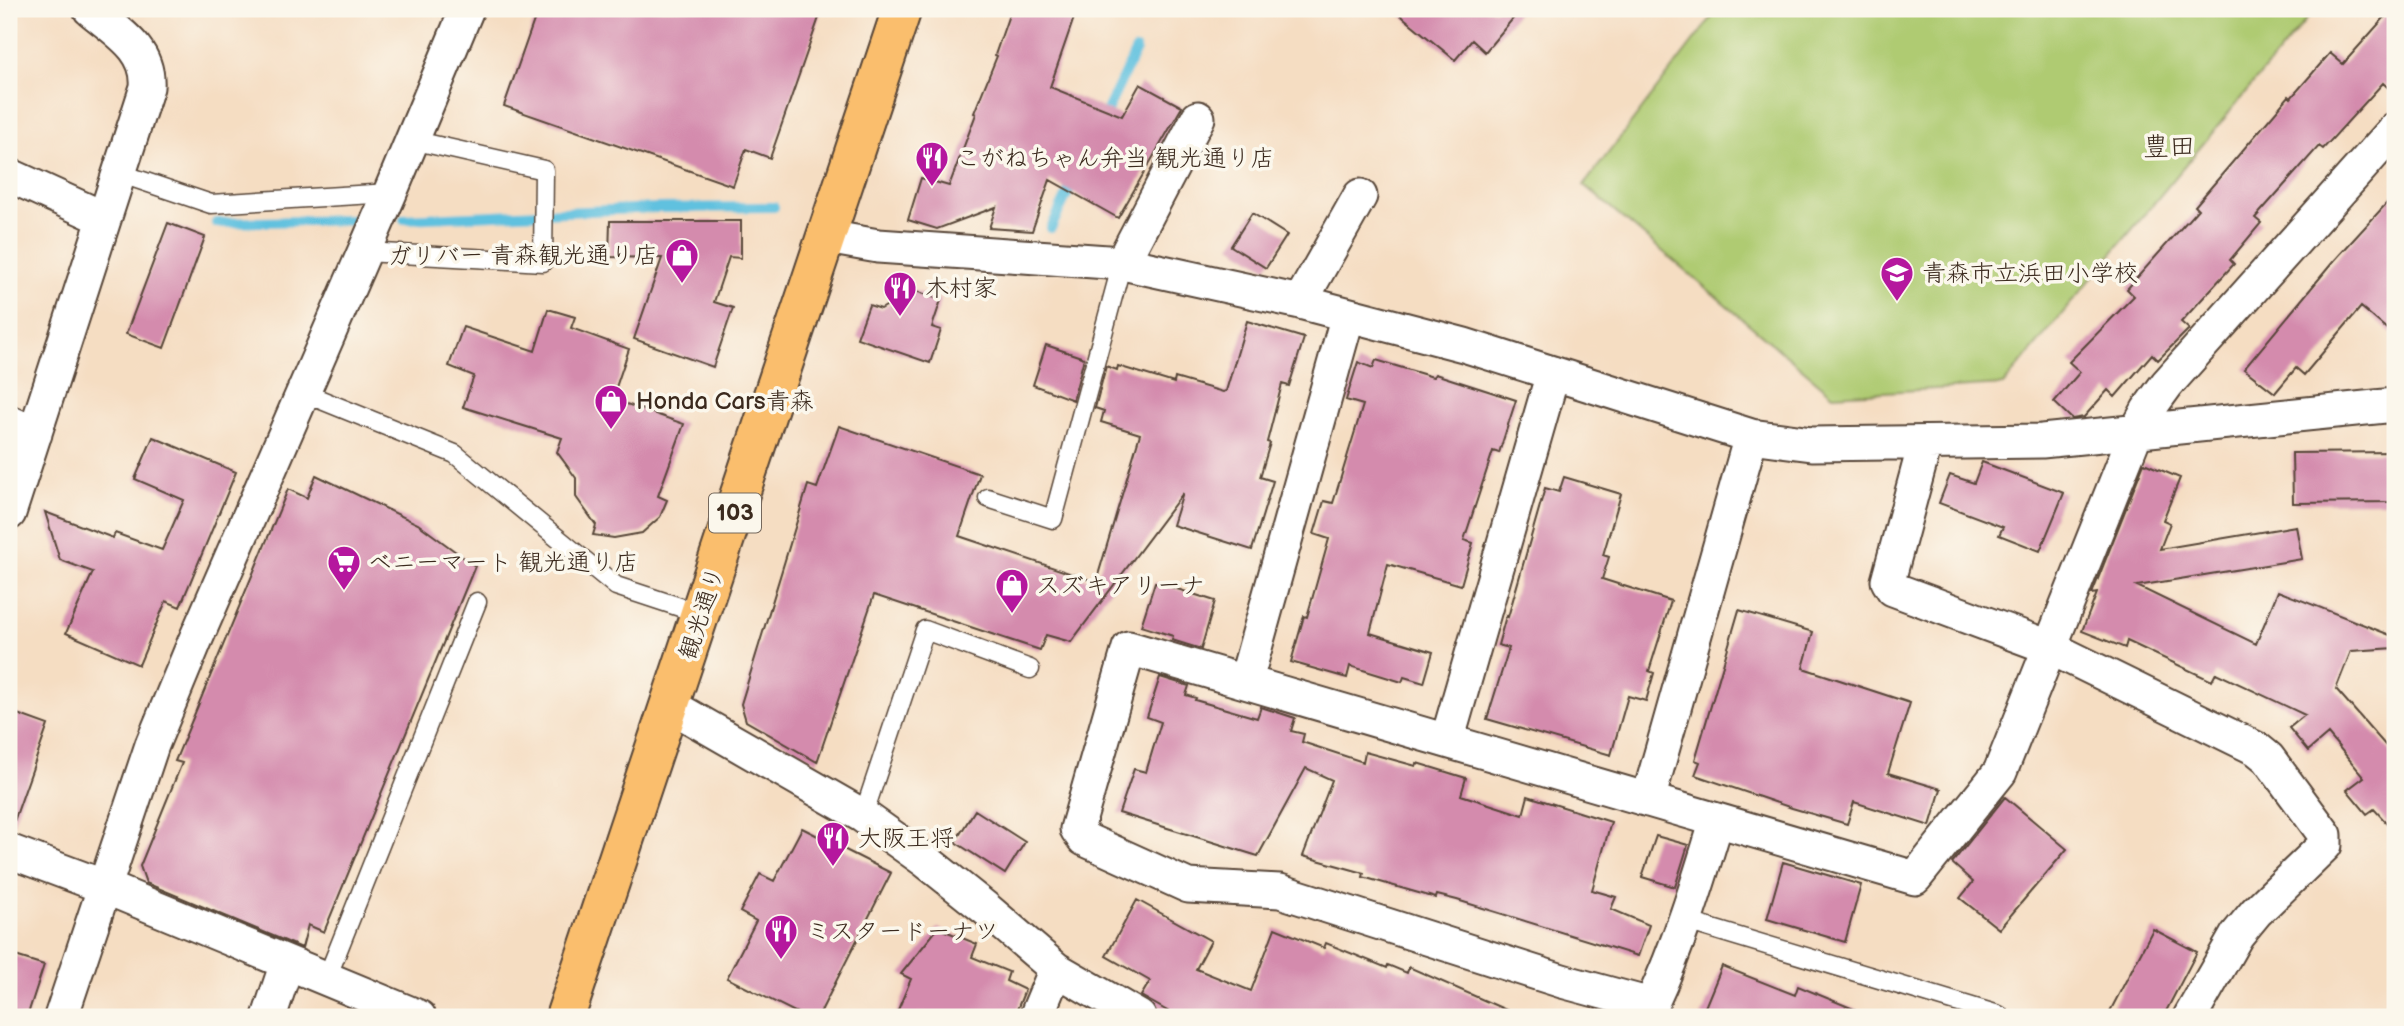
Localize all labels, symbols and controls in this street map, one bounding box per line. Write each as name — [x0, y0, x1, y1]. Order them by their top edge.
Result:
district label: 豊田 — [2143, 132, 2195, 163]
restaurant icon: こがねちゃん弁当 観光通り店 — [913, 139, 951, 188]
place label: こがねちゃん弁当 観光通り店 — [956, 144, 1274, 173]
shop icon: ガリバー 青森観光通り店 — [663, 236, 701, 285]
place label: ガリバー 青森観光通り店 — [388, 241, 658, 270]
school or university icon: 青森市立浜田小学校 — [1878, 254, 1916, 303]
place label: 青森市立浜田小学校 — [1922, 259, 2138, 288]
restaurant icon: 木村家 — [881, 269, 919, 318]
place label: 木村家 — [925, 274, 997, 303]
shop icon: Honda Cars青森 — [592, 382, 630, 431]
place label: Honda Cars青森 — [636, 387, 814, 416]
road number: 103 — [709, 494, 761, 533]
supermarket icon: ベニーマート 観光通り店 — [325, 543, 363, 592]
place label: ベニーマート 観光通り店 — [368, 548, 638, 577]
street label: 観光通り — [673, 563, 731, 663]
shop icon: スズキアリーナ — [993, 566, 1031, 615]
place label: スズキアリーナ — [1036, 571, 1205, 600]
restaurant icon: 大阪王将 — [814, 819, 852, 868]
place label: 大阪王将 — [858, 824, 954, 853]
restaurant icon: ミスタードーナツ — [762, 912, 800, 961]
place label: ミスタードーナツ — [806, 917, 998, 946]

